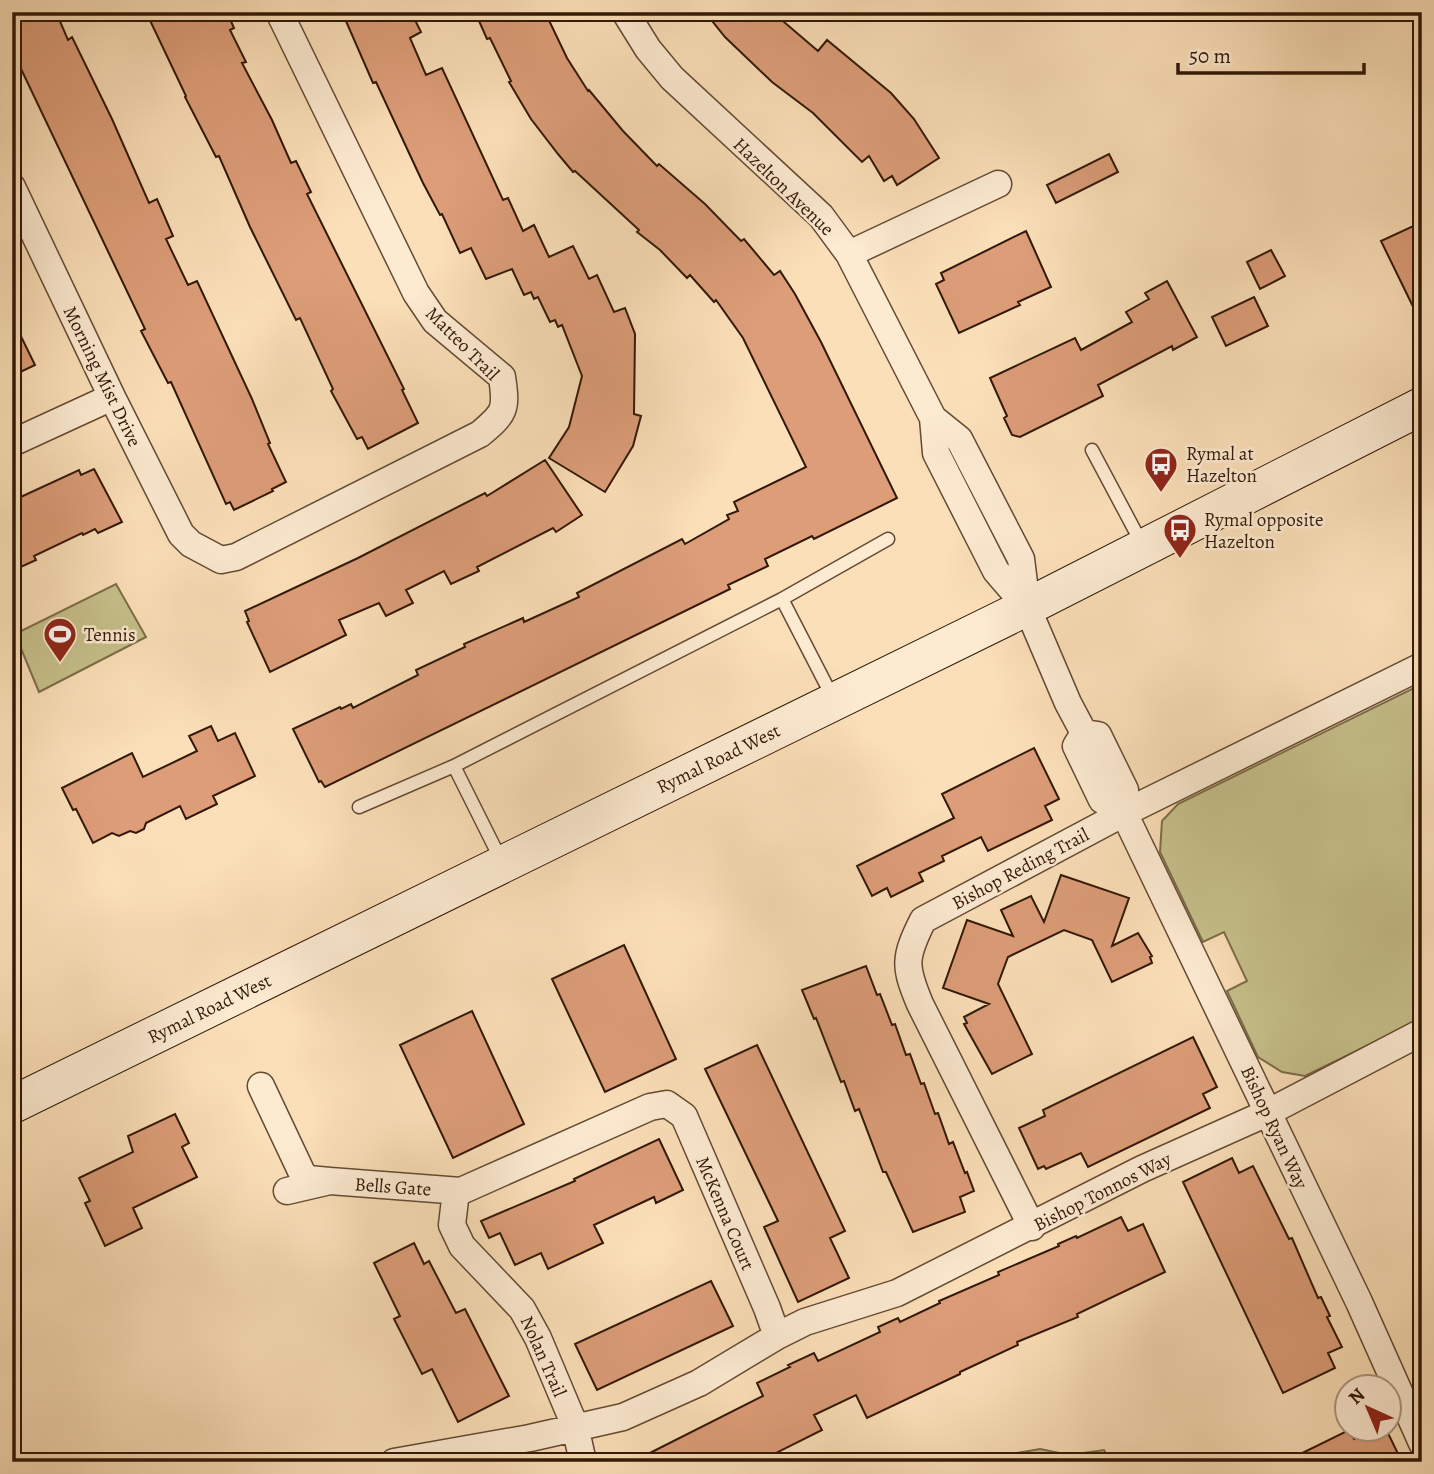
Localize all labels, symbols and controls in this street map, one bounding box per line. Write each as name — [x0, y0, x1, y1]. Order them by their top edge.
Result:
scale bar — [1178, 32, 1364, 76]
text: 50 m — [1189, 42, 1231, 70]
street label: Hazelton Avenue — [727, 132, 840, 242]
street label: Matteo Trail — [420, 301, 505, 387]
street label: Morning Mist Drive — [57, 302, 147, 451]
place label: Rymal at Hazelton — [1186, 441, 1257, 489]
bus stop icon: Rymal at Hazelton — [1142, 445, 1180, 494]
place label: Rymal opposite Hazelton — [1204, 507, 1324, 555]
bus stop icon: Rymal opposite Hazelton — [1161, 511, 1199, 560]
sports icon: Tennis — [41, 615, 79, 664]
place label: Tennis — [84, 622, 136, 648]
street label: Rymal Road West — [652, 718, 785, 800]
street label: Bishop Reding Trail — [947, 822, 1094, 916]
street label: Rymal Road West — [143, 968, 276, 1050]
street label: Bishop Ryan Way — [1234, 1062, 1314, 1194]
street label: Bishop Tonnos Way — [1029, 1146, 1176, 1238]
street label: McKenna Court — [689, 1152, 761, 1274]
street label: Bells Gate — [354, 1171, 432, 1203]
street label: Nolan Trail — [514, 1312, 573, 1401]
north arrow — [1332, 1372, 1402, 1442]
text: N — [1343, 1382, 1371, 1411]

